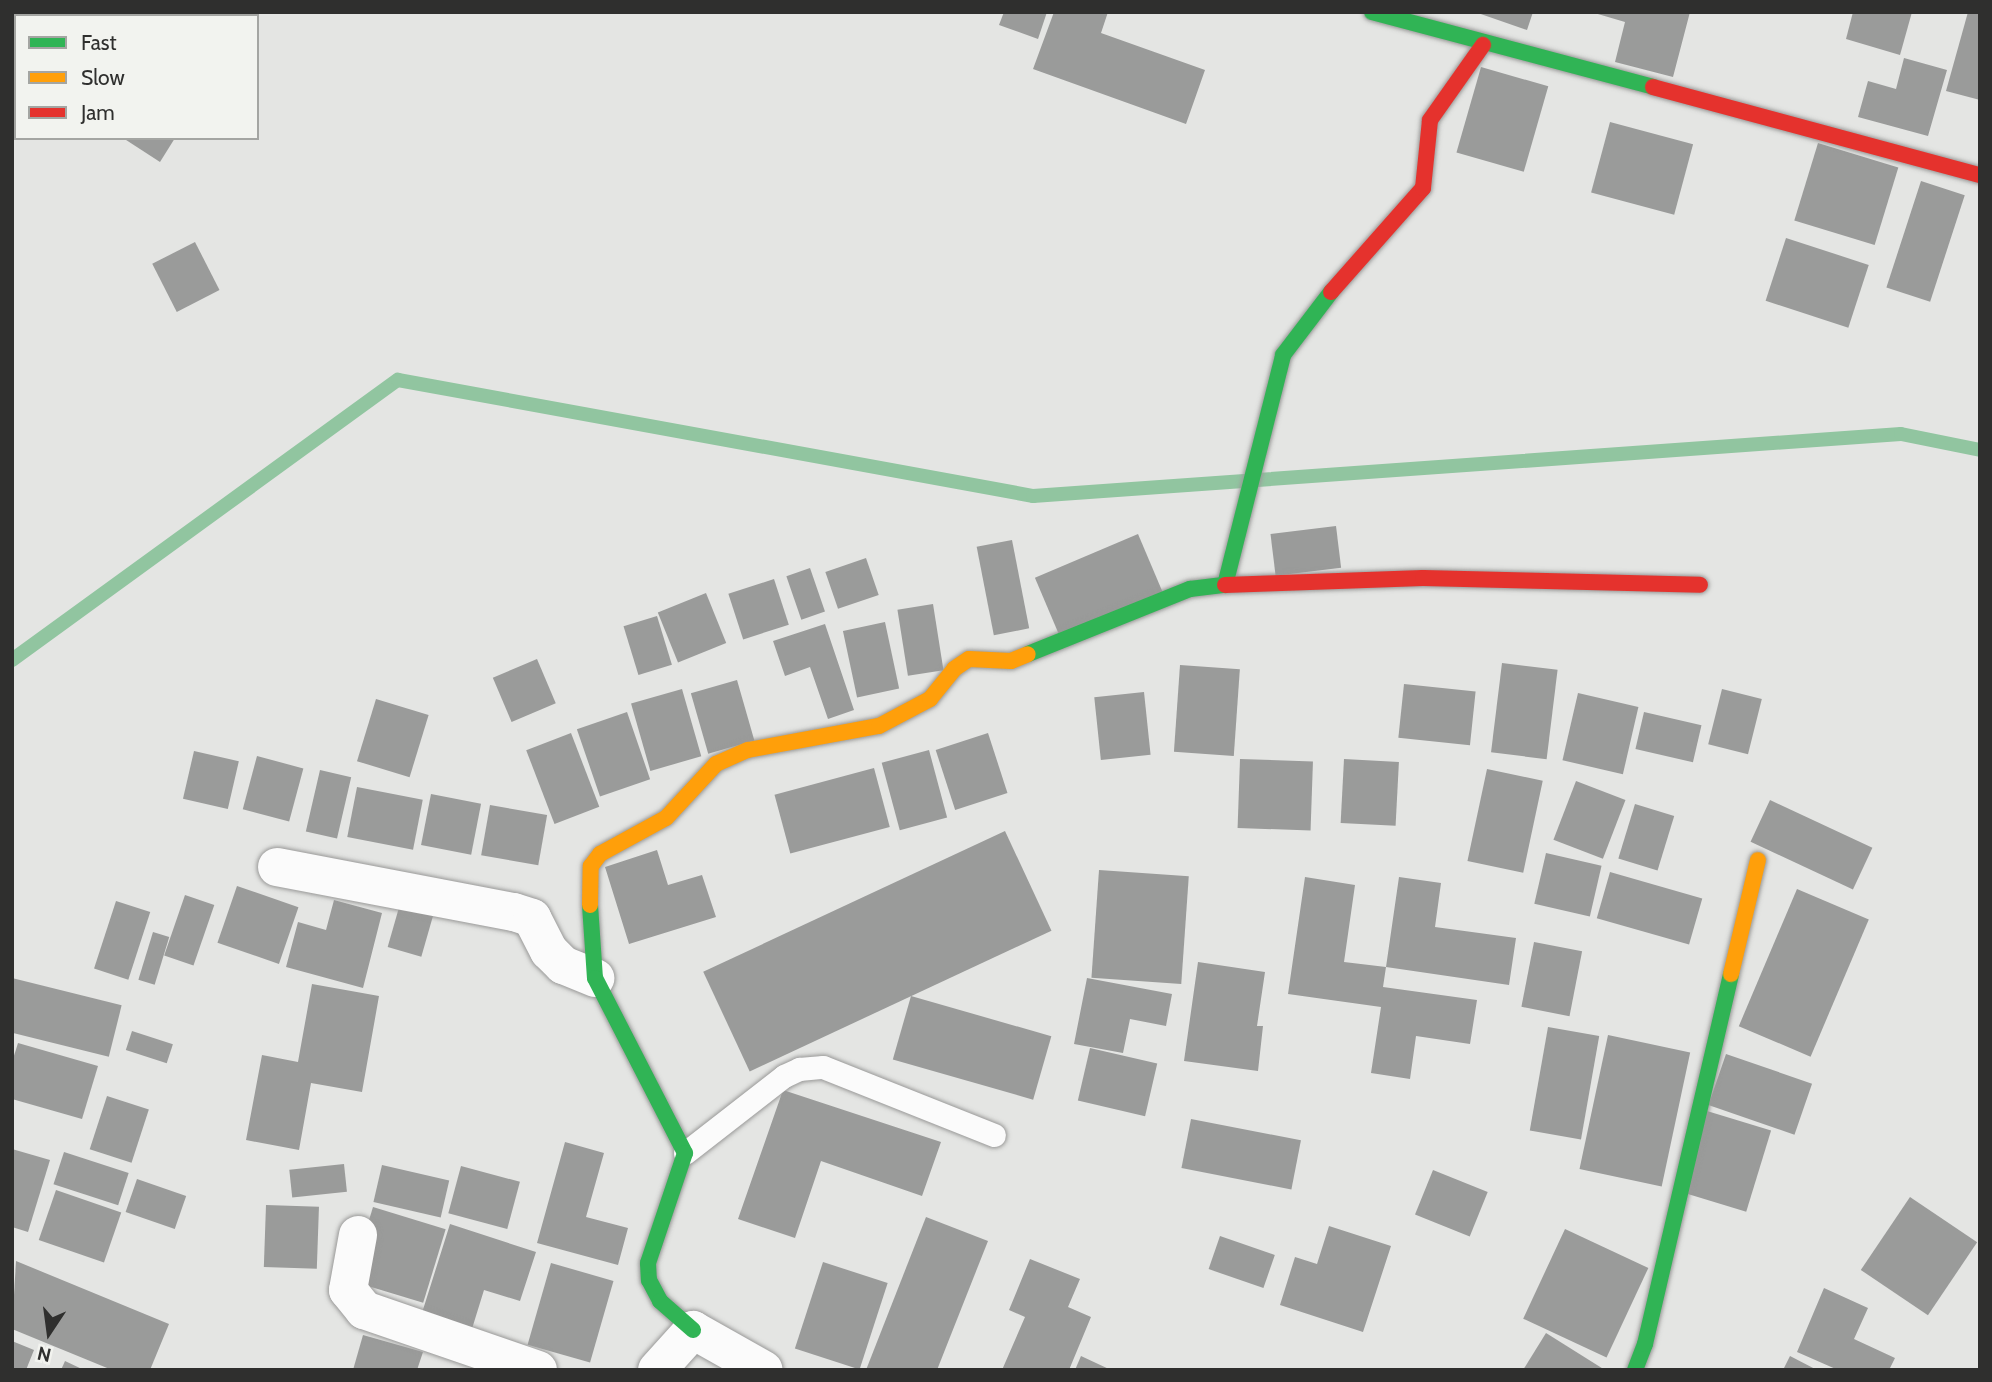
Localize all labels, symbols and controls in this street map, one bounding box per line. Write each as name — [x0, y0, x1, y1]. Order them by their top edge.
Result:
legend — [14, 14, 259, 140]
text: Fast — [81, 30, 117, 55]
text: Slow — [81, 65, 125, 90]
text: Jam — [81, 100, 115, 125]
north arrow — [14, 1298, 84, 1368]
text: N — [35, 1341, 53, 1367]

